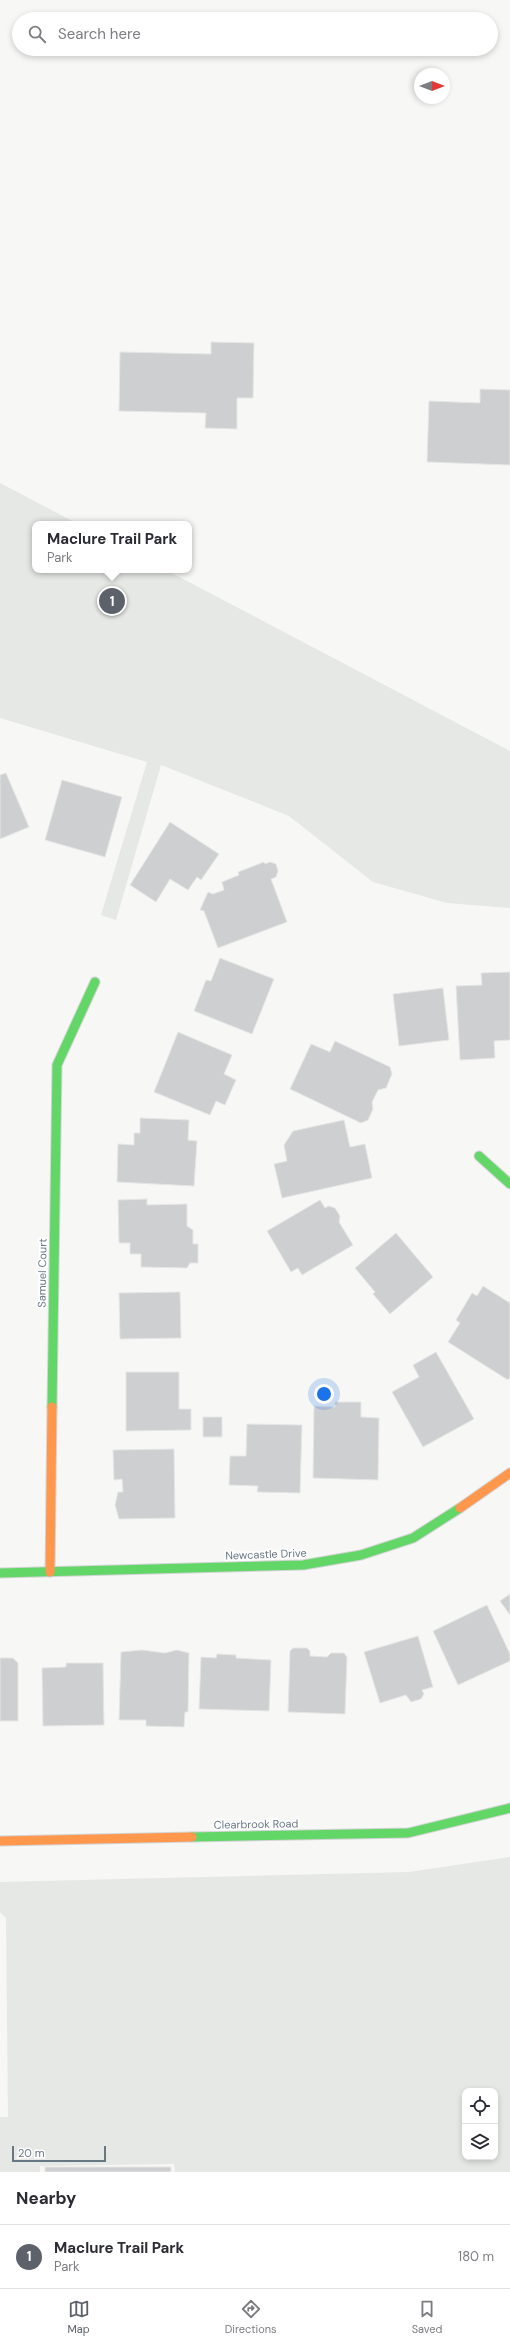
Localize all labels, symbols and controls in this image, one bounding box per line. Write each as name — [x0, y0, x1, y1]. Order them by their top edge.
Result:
search box — [12, 12, 498, 56]
icon: search — [26, 23, 48, 45]
text: Search here — [58, 24, 141, 44]
north arrow — [414, 68, 450, 104]
popup — [32, 521, 192, 573]
text: Maclure Trail Park — [47, 529, 177, 549]
text: Park — [47, 549, 73, 566]
pin: 1 — [99, 586, 125, 616]
street label: Samuel Court — [34, 1238, 50, 1308]
your location — [314, 1384, 334, 1404]
street label: Newcastle Drive — [225, 1546, 307, 1562]
street label: Clearbrook Road — [214, 1816, 298, 1832]
map controls — [462, 2088, 498, 2160]
button: locate — [462, 2088, 498, 2124]
button: layers — [462, 2124, 498, 2160]
scale bar — [12, 2144, 106, 2163]
text: 20 m — [18, 2146, 44, 2160]
text: Nearby — [16, 2187, 76, 2209]
text: Maclure Trail Park — [54, 2238, 184, 2258]
text: 1 — [27, 2248, 31, 2265]
text: 180 m — [458, 2248, 494, 2265]
text: Park — [54, 2258, 80, 2275]
tab: Map — [68, 2298, 90, 2336]
tab: Directions — [225, 2298, 277, 2336]
tab: Saved — [412, 2298, 442, 2336]

